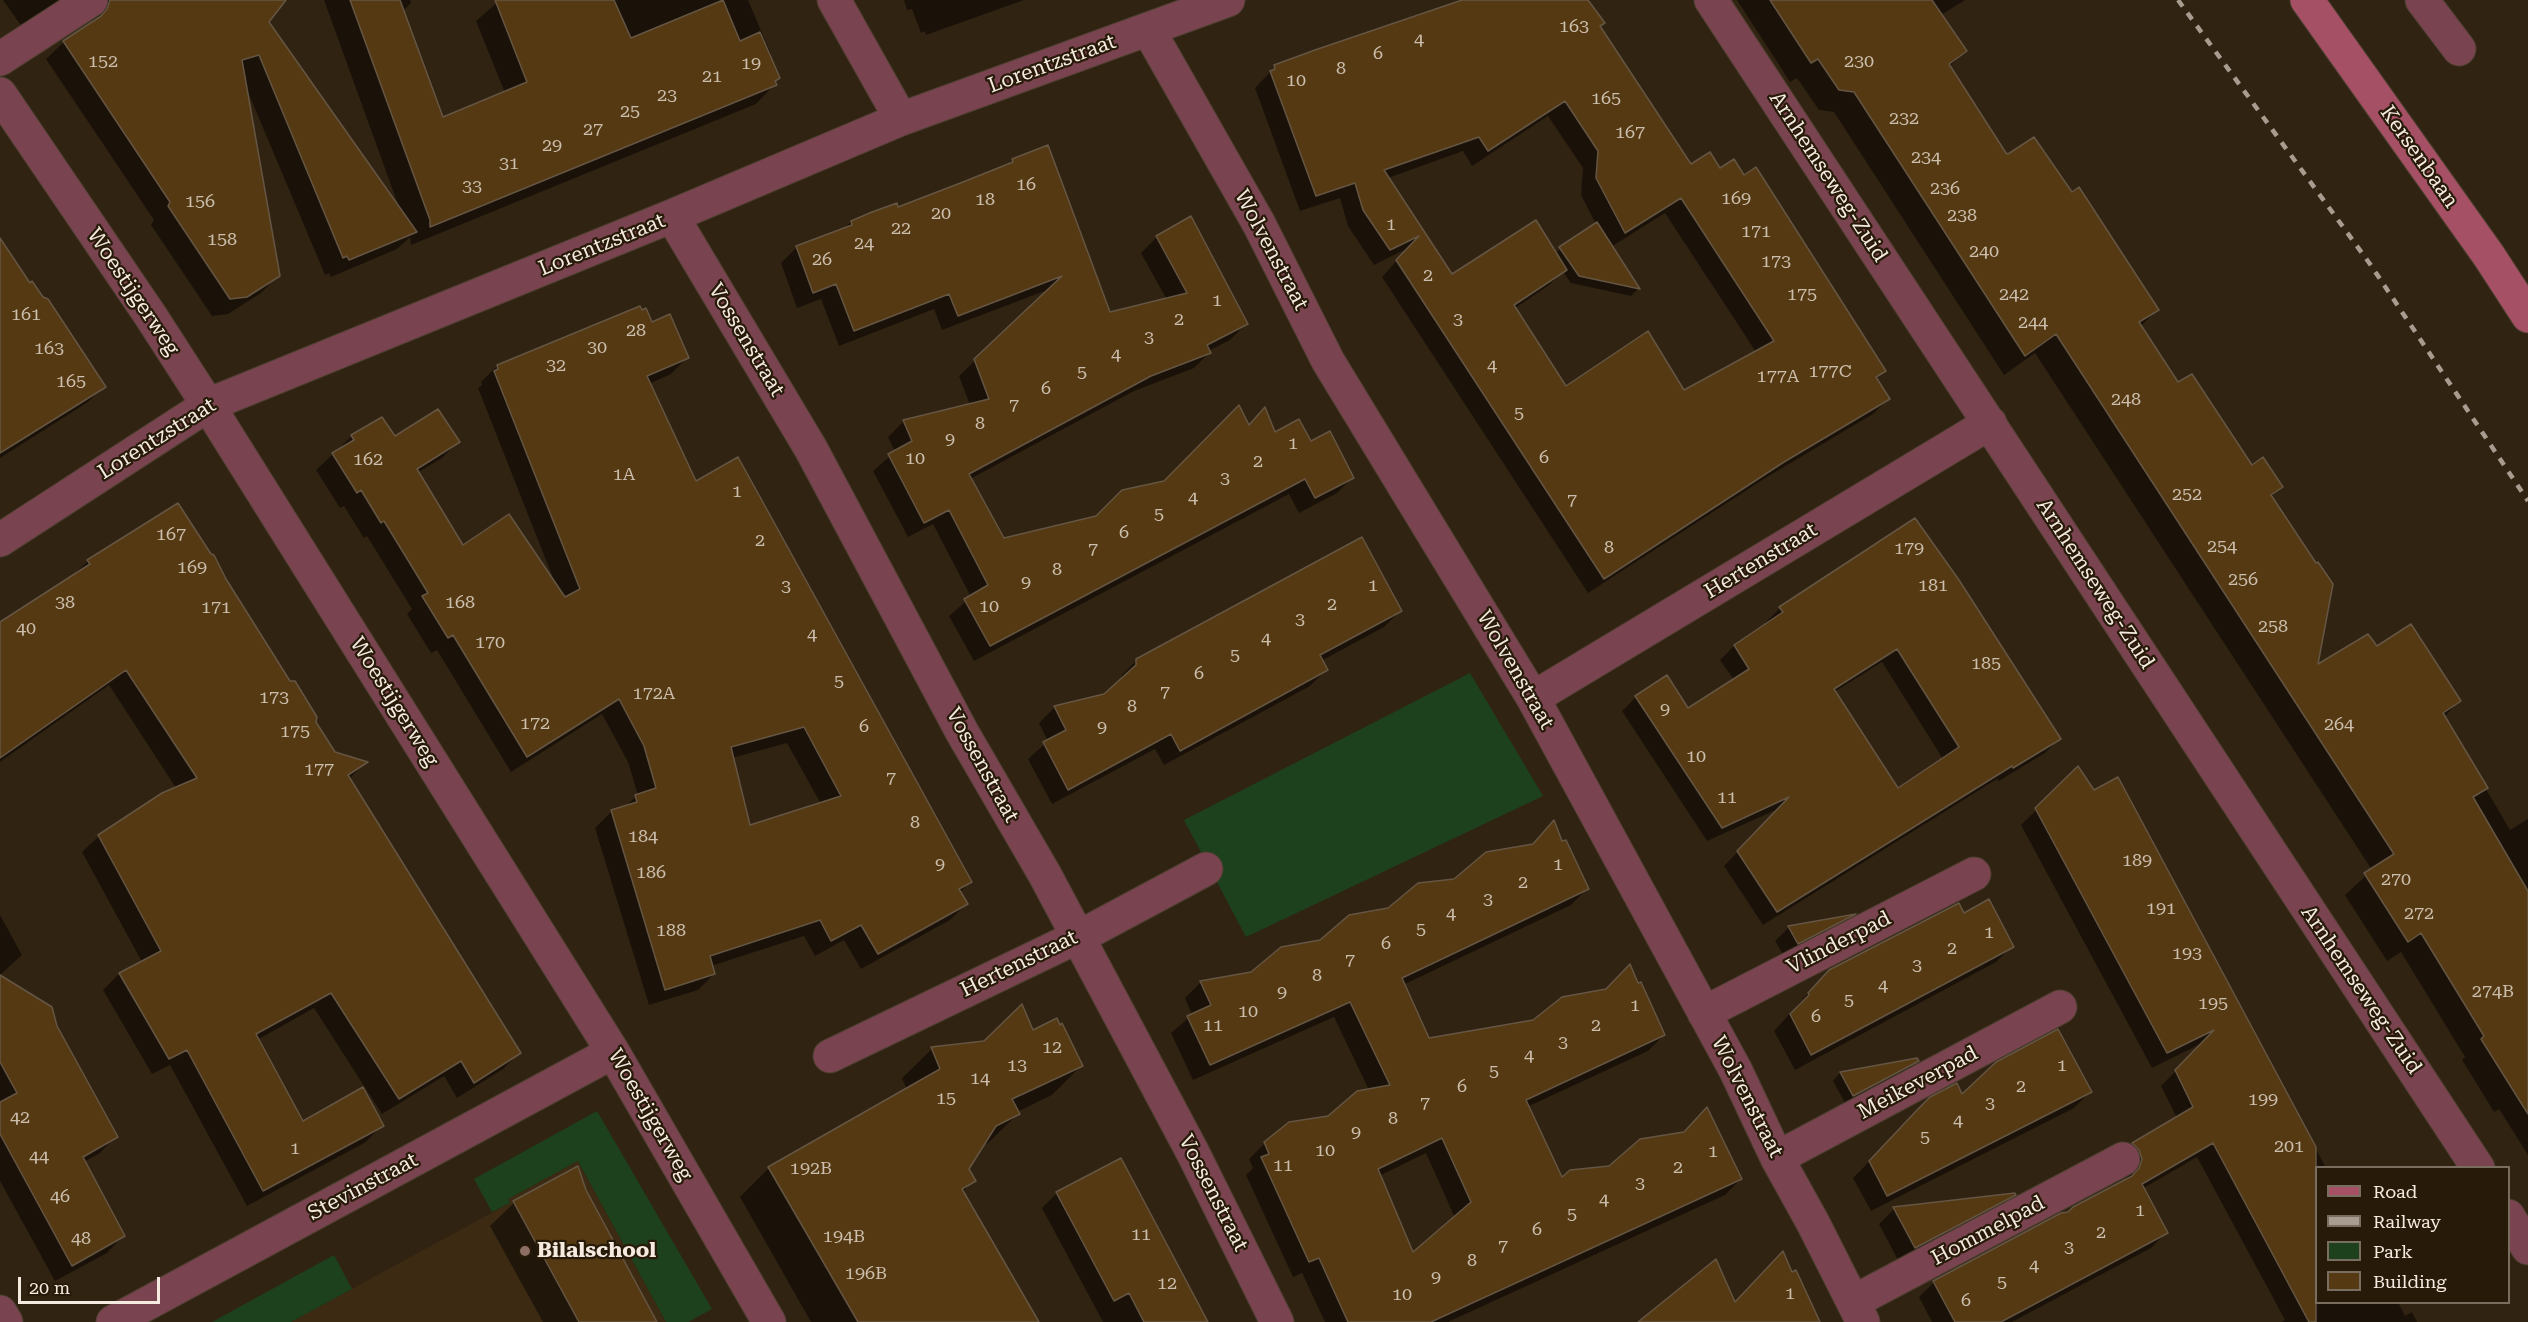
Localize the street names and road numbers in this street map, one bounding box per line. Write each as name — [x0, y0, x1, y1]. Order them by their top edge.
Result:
street label: Lorentzstraat — [985, 29, 1119, 99]
street label: Arnhemseweg-Zuid — [1764, 87, 1892, 267]
street label: Kersenbaan — [2375, 101, 2463, 213]
street label: Wolvenstraat — [1229, 185, 1313, 315]
street label: Lorentzstraat — [535, 208, 669, 282]
street label: Woestijgerweg — [81, 224, 185, 360]
street label: Vossenstraat — [702, 279, 790, 401]
street label: Lorentzstraat — [93, 393, 221, 485]
street label: Arnhemseweg-Zuid — [2031, 494, 2159, 674]
street label: Hertenstraat — [1700, 518, 1822, 604]
street label: Wolvenstraat — [1471, 606, 1559, 734]
street label: Woestijgerweg — [344, 633, 444, 771]
street label: Vossenstraat — [940, 703, 1024, 827]
street label: Arnhemseweg-Zuid — [2295, 901, 2427, 1079]
street label: Vlinderpad — [1783, 906, 1895, 980]
street label: Hertenstraat — [956, 925, 1082, 1003]
street label: Wolvenstraat — [1706, 1032, 1788, 1162]
street label: Meikeverpad — [1854, 1041, 1982, 1125]
street label: Woestijgerweg — [602, 1045, 698, 1185]
street label: Vossenstraat — [1173, 1130, 1253, 1256]
street label: Stevinstraat — [304, 1148, 422, 1226]
street label: Hommelpad — [1927, 1191, 2049, 1271]

